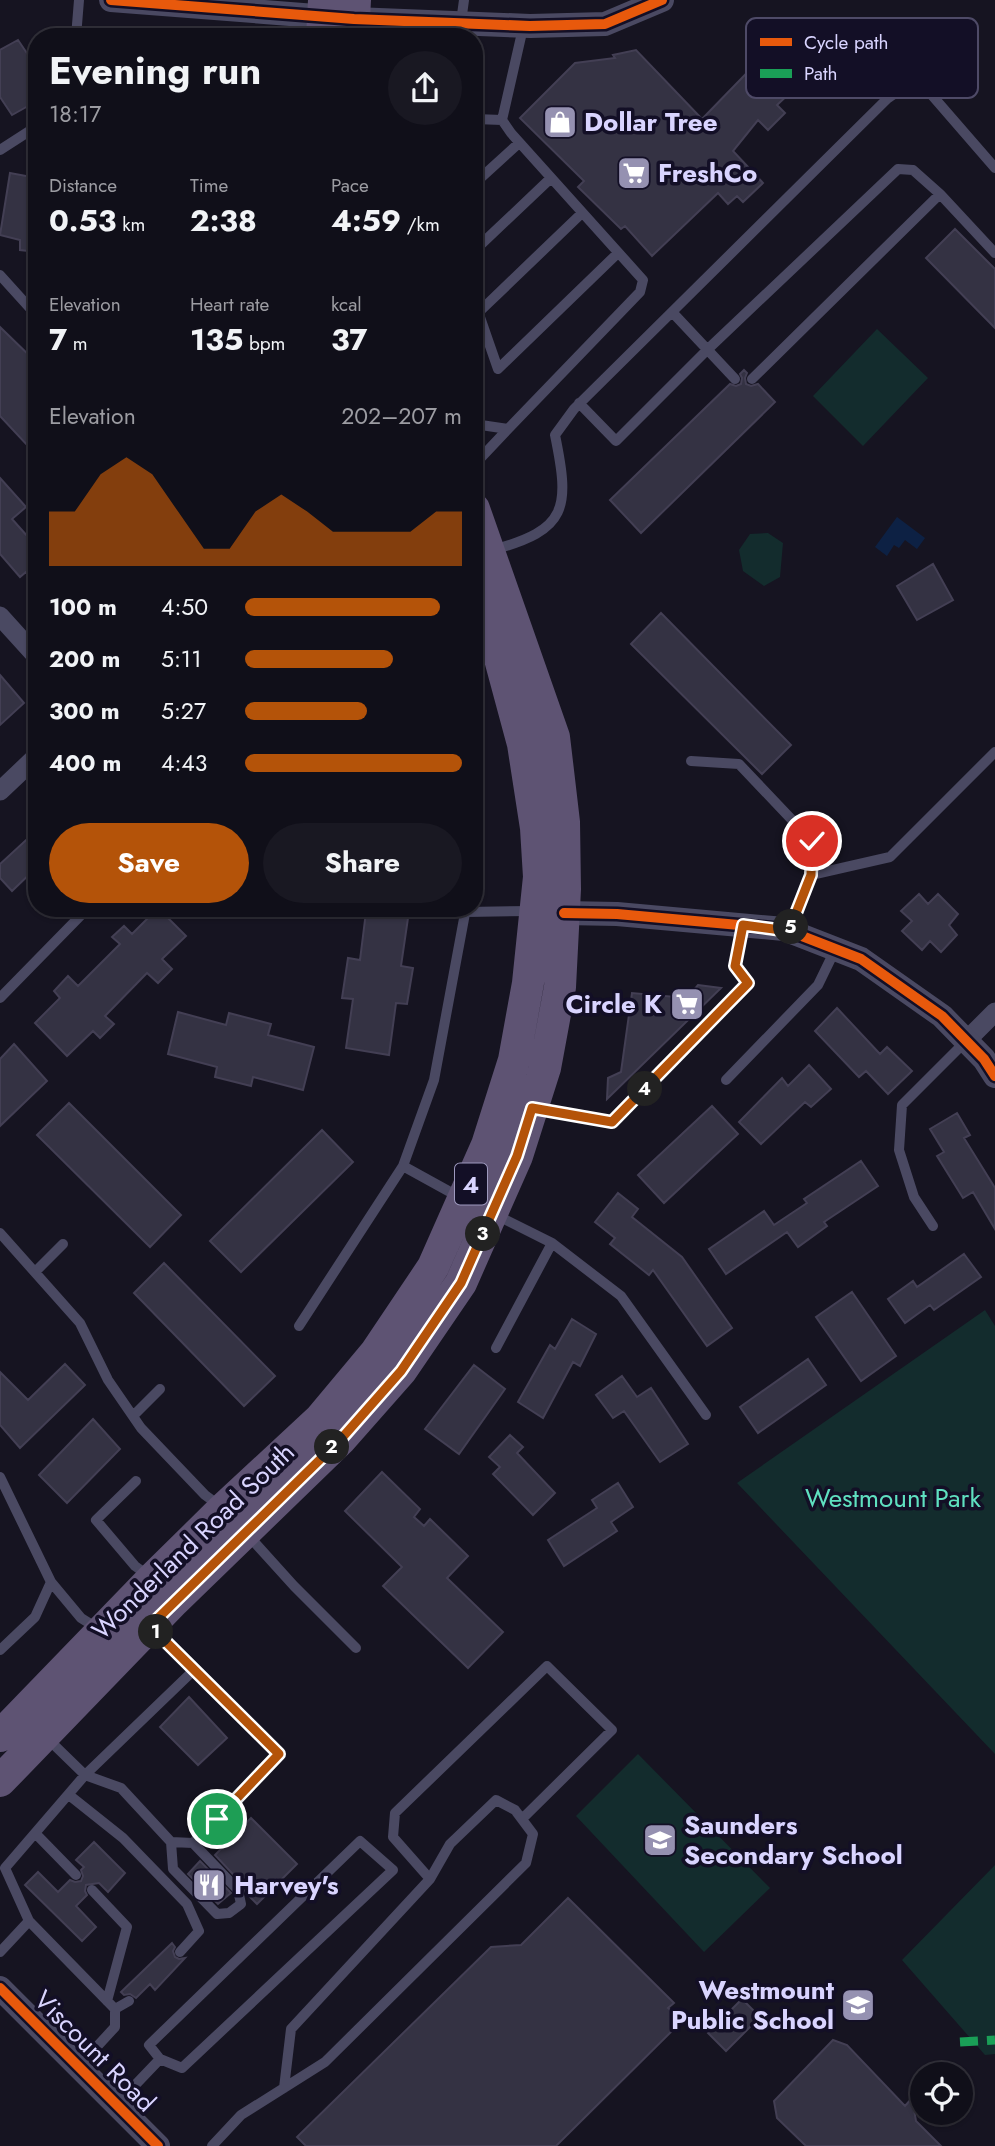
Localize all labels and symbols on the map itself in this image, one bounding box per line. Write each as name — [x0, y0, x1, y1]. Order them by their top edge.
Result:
legend — [746, 18, 978, 98]
text: Cycle path — [804, 29, 889, 56]
text: Path — [804, 60, 838, 87]
shop icon: Dollar Tree — [541, 103, 579, 141]
place label: Dollar Tree — [584, 103, 718, 141]
supermarket icon: FreshCo — [615, 154, 653, 192]
place label: FreshCo — [658, 154, 757, 192]
pin — [782, 811, 842, 871]
pin: 5 — [774, 909, 808, 944]
place label: Circle K — [566, 985, 663, 1023]
supermarket icon: Circle K — [668, 985, 706, 1023]
pin: 4 — [628, 1072, 662, 1106]
road number: 4 — [455, 1164, 487, 1204]
pin: 3 — [466, 1216, 500, 1252]
pin: 2 — [314, 1430, 350, 1464]
street label: Wonderland Road South — [83, 1434, 303, 1648]
park label: Westmount Park — [805, 1479, 982, 1517]
pin: 1 — [138, 1614, 174, 1650]
pin — [187, 1789, 247, 1849]
place label: Saunders Secondary School — [684, 1806, 903, 1874]
school or university icon: Saunders Secondary School — [641, 1821, 679, 1859]
restaurant icon: Harvey's — [190, 1866, 228, 1904]
place label: Harvey's — [234, 1866, 339, 1904]
place label: Westmount Public School — [671, 1971, 835, 2039]
street label: Viscount Road — [26, 1982, 164, 2120]
school or university icon: Westmount Public School — [839, 1986, 877, 2024]

